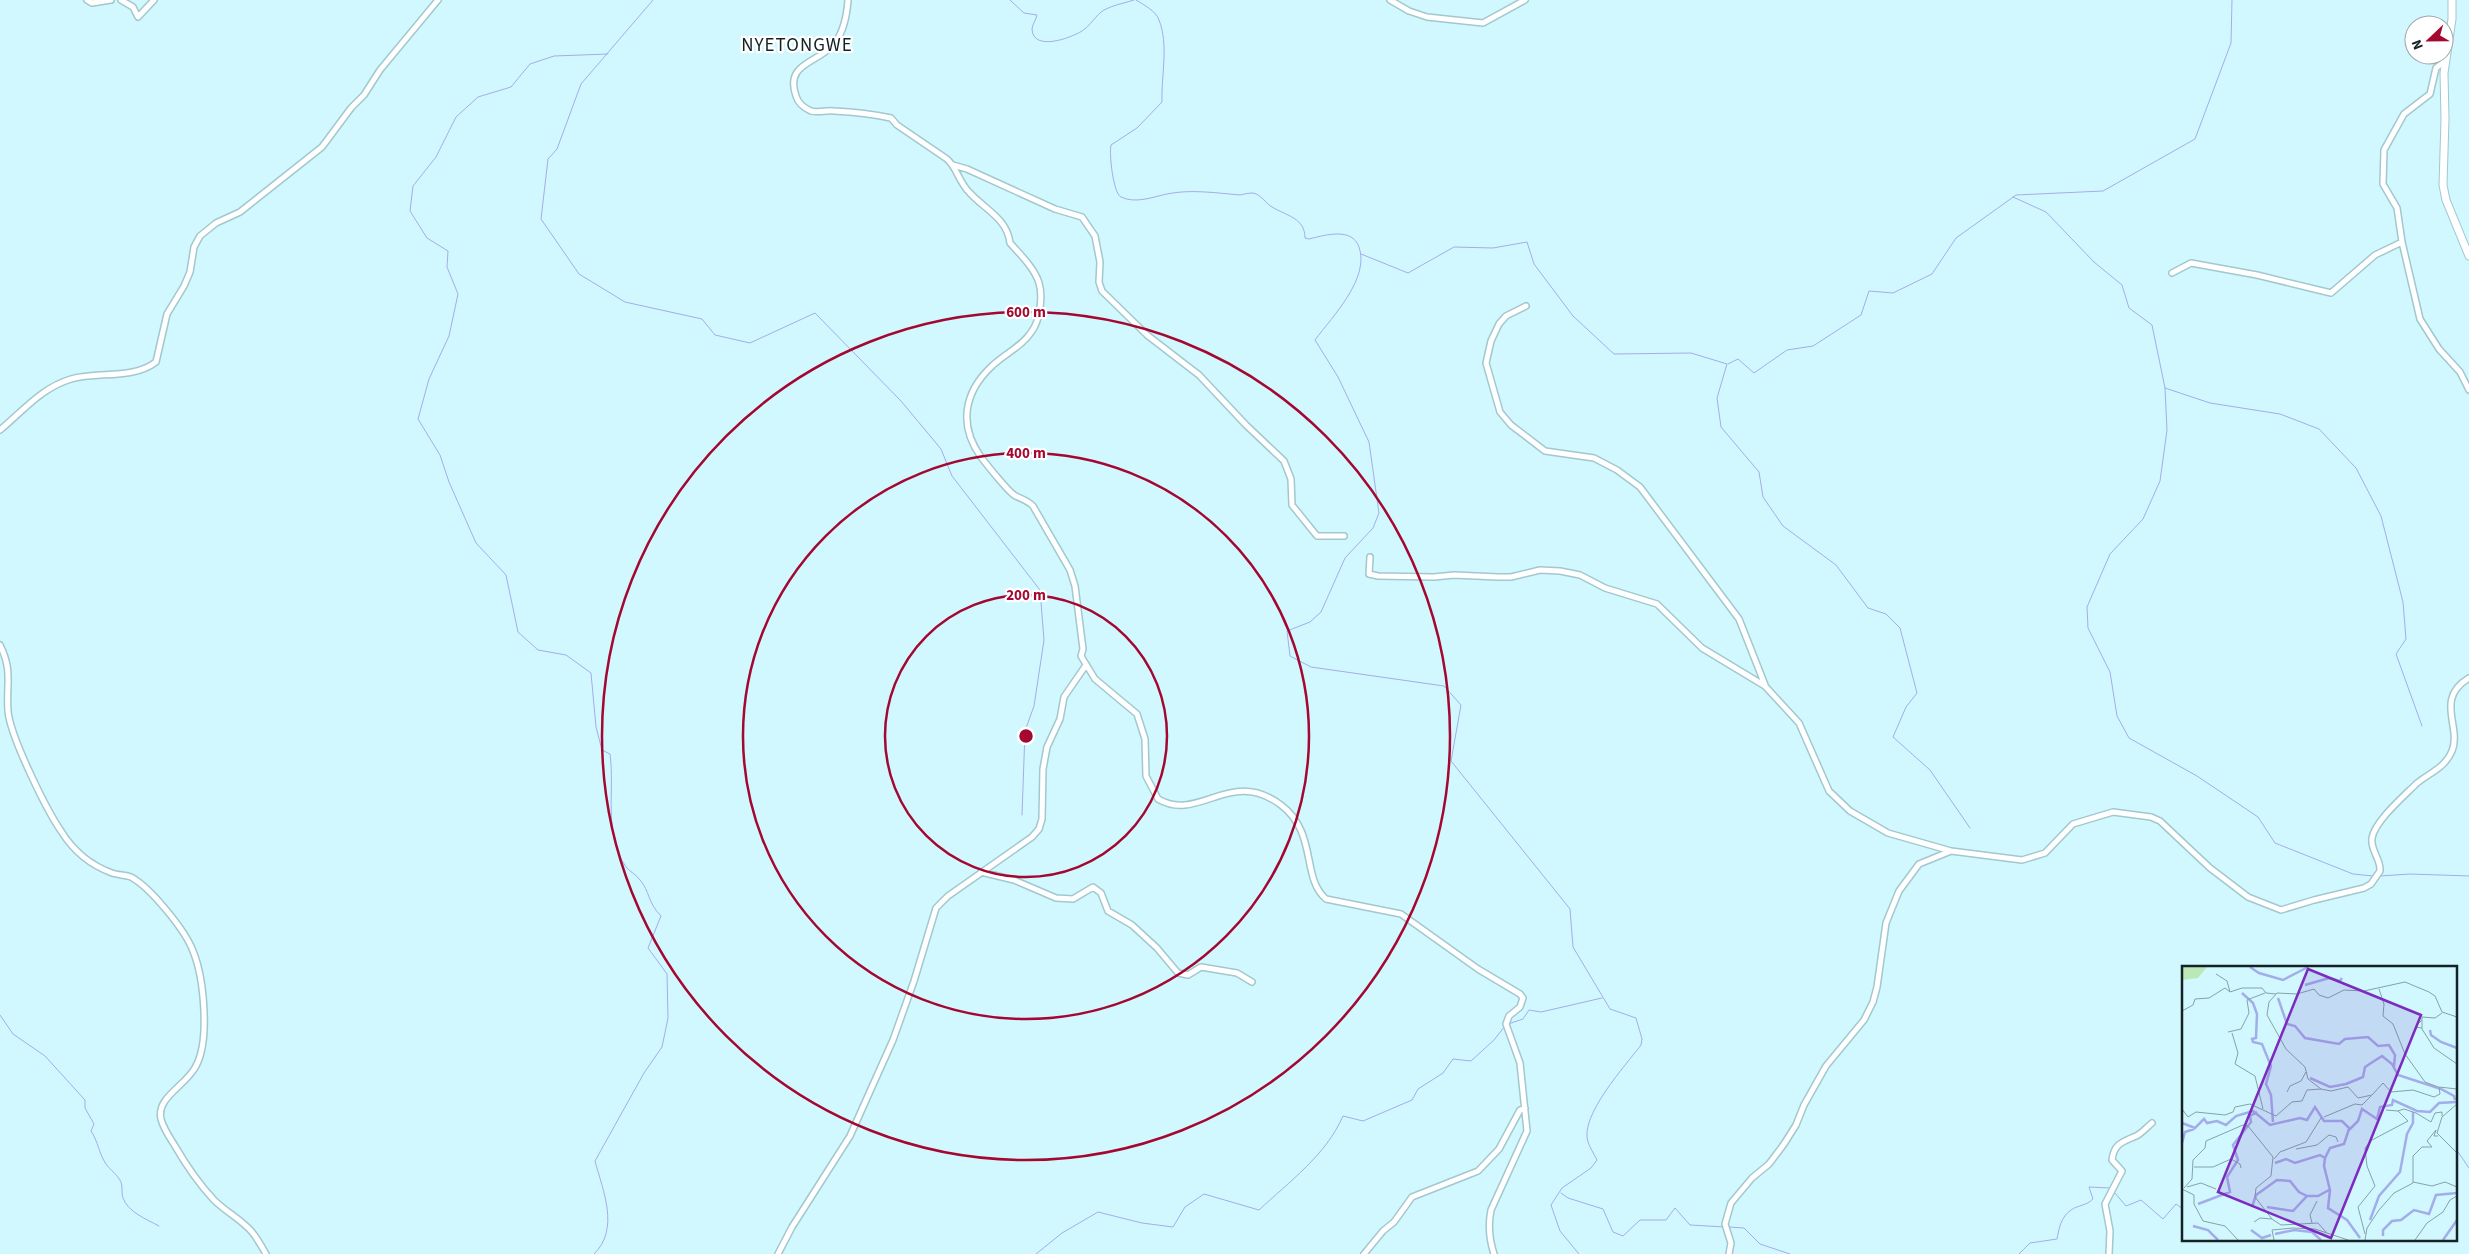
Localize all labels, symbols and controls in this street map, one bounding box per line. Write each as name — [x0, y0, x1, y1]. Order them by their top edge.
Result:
north arrow — [2404, 15, 2454, 65]
district label: NYETONGWE — [741, 32, 853, 59]
text: N — [2407, 36, 2429, 53]
text: 600 m — [1006, 302, 1046, 323]
text: 400 m — [1006, 443, 1046, 464]
text: 200 m — [1006, 585, 1046, 606]
centre of rings — [1017, 727, 1035, 745]
inset map — [2182, 966, 2456, 1242]

